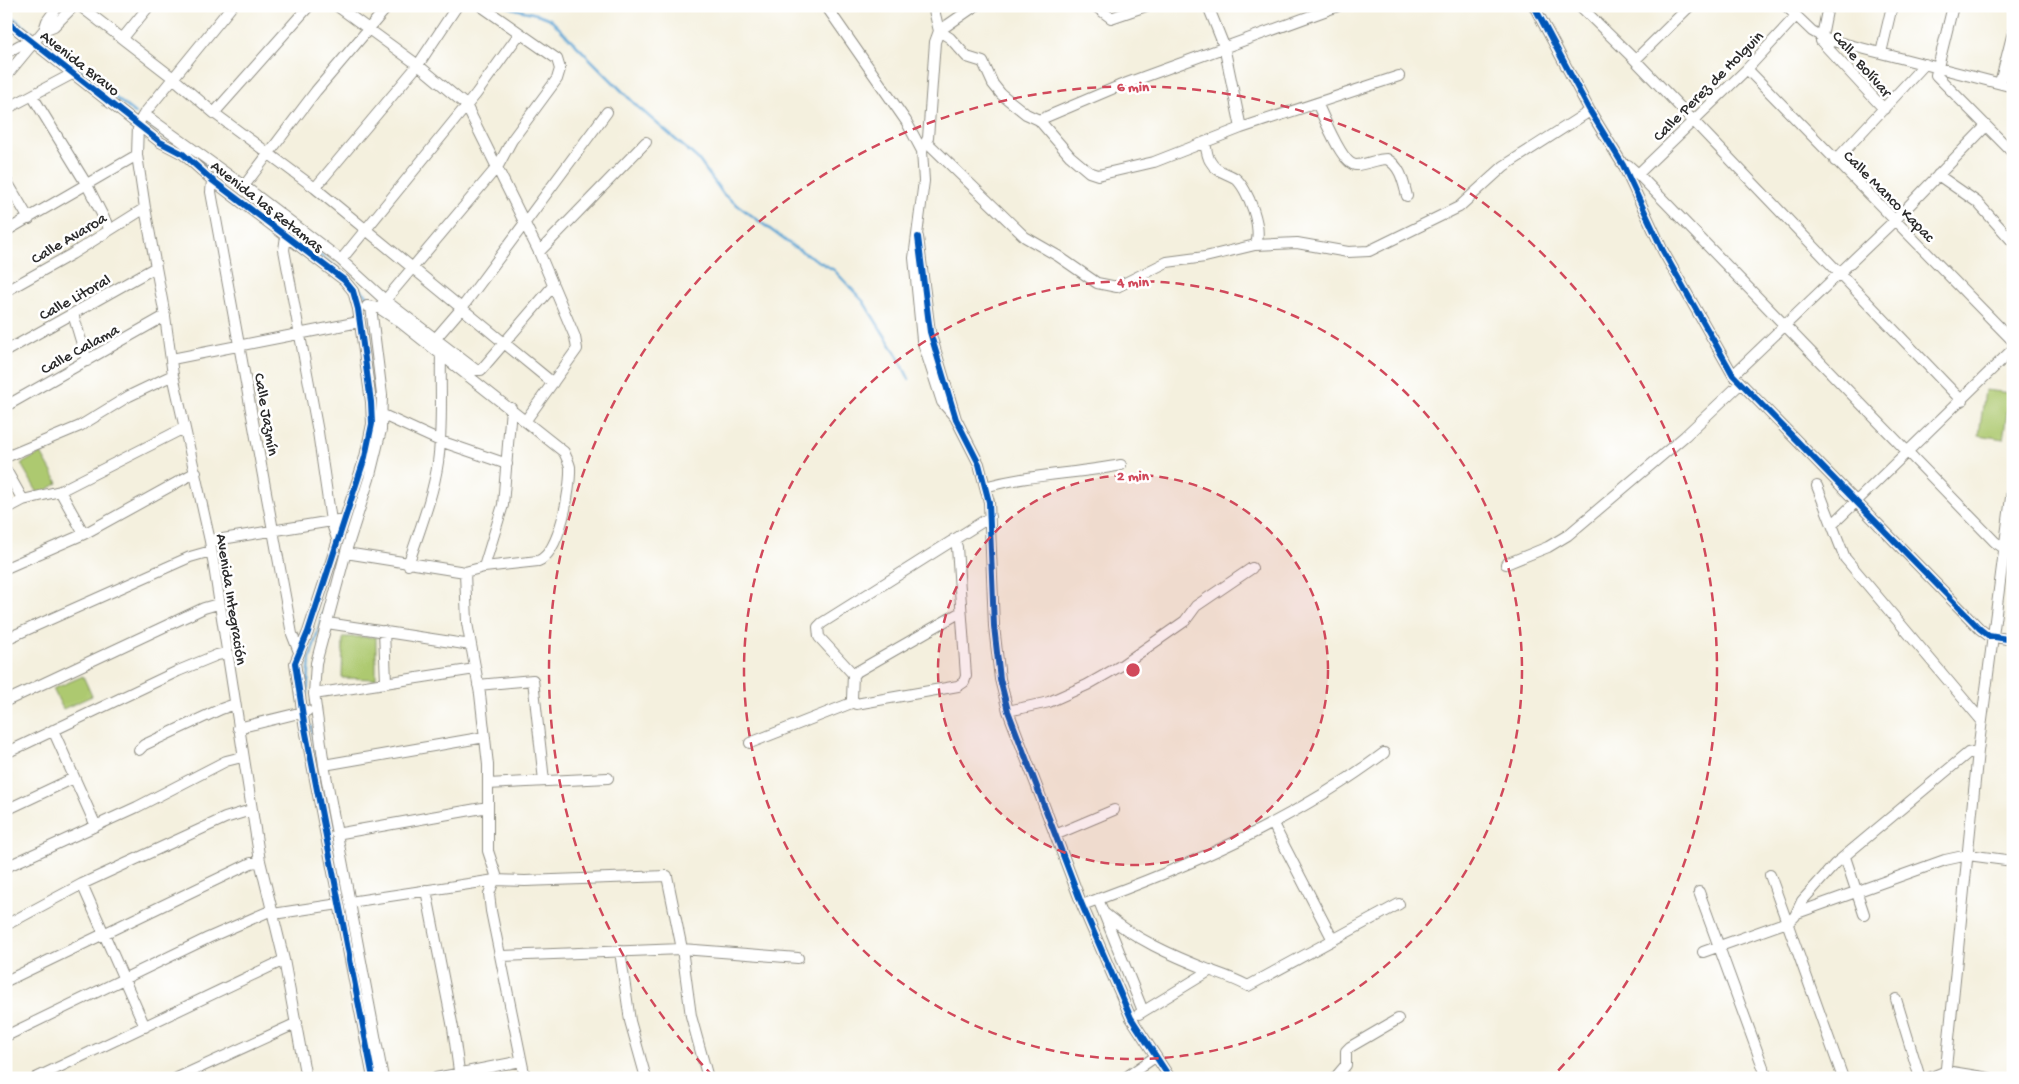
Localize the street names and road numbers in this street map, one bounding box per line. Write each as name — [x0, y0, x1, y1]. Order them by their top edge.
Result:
street label: Avenida Bravo — [35, 28, 123, 102]
street label: Calle Perez de Holguin — [1650, 28, 1769, 147]
street label: Calle Bolívar — [1826, 28, 1895, 103]
street label: Calle Manco Kapac — [1838, 148, 1938, 248]
street label: Avenida las Retamas — [206, 158, 327, 258]
street label: Calle Avaroa — [29, 209, 112, 270]
street label: Calle Litoral — [37, 272, 115, 326]
street label: Calle Calama — [38, 321, 124, 380]
street label: Calle Jazmín — [248, 372, 281, 458]
street label: Avenida Integración — [210, 533, 249, 667]

